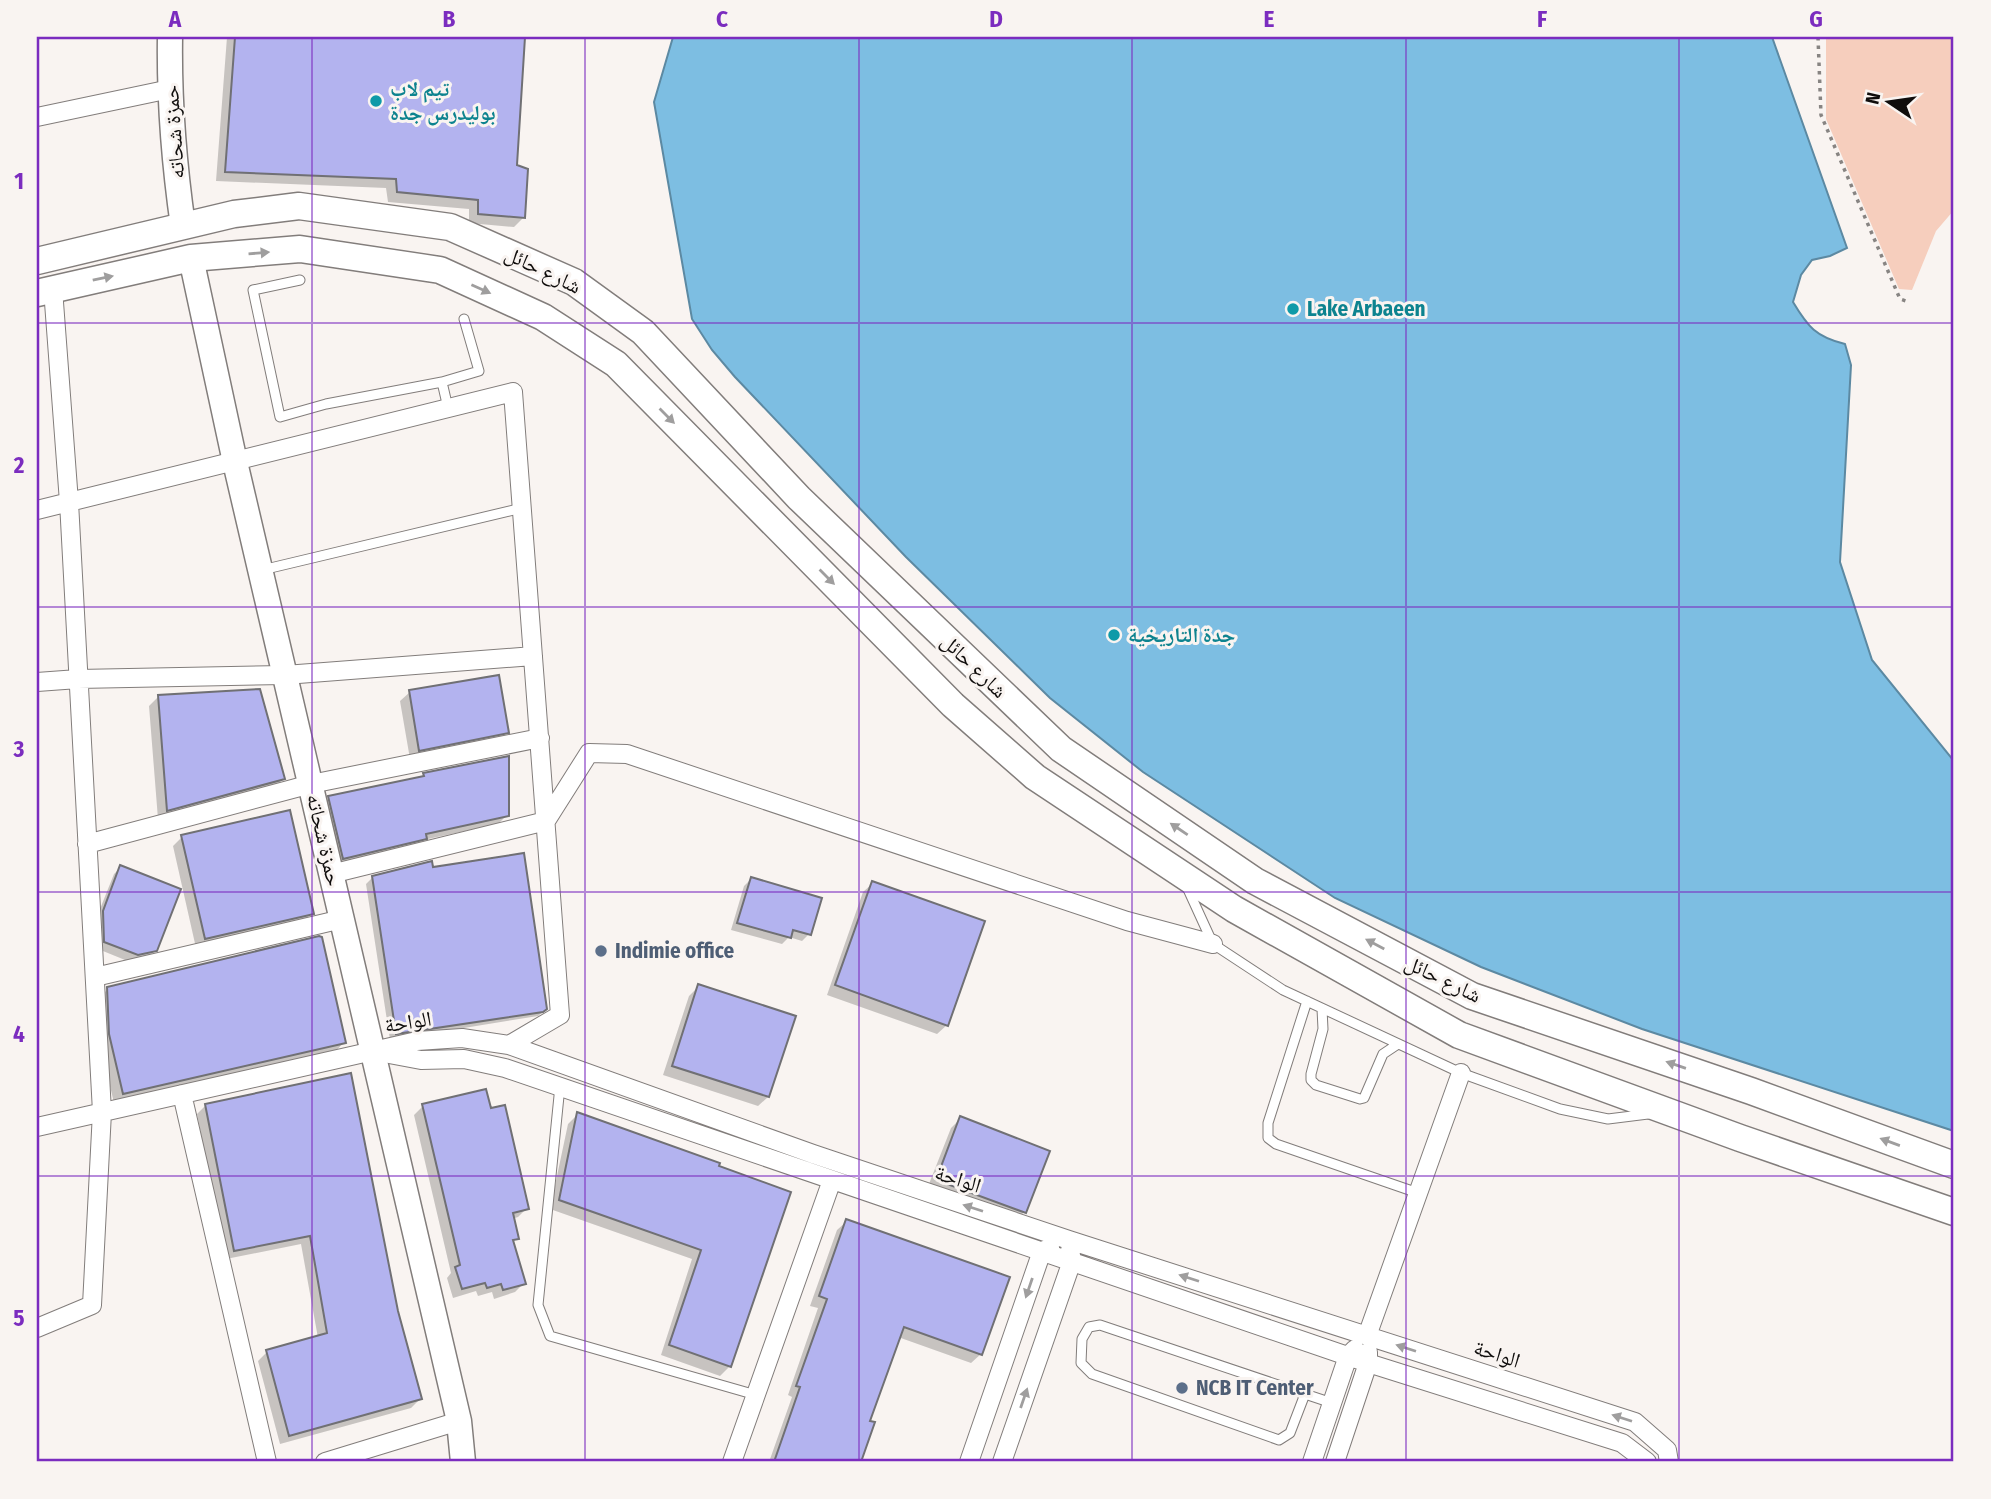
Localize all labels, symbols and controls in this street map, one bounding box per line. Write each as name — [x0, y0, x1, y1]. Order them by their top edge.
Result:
text: A — [168, 5, 182, 33]
text: B — [443, 5, 456, 33]
text: C — [716, 5, 728, 33]
text: D — [989, 5, 1003, 33]
text: E — [1264, 5, 1275, 33]
text: F — [1537, 5, 1547, 33]
text: G — [1809, 5, 1823, 33]
north arrow — [1854, 66, 1924, 136]
place label: تيم لاب بوليدرس جدة — [390, 76, 496, 126]
street label: حمزة شحاته — [158, 84, 190, 180]
text: N — [1860, 90, 1885, 106]
marker: تيم لاب بوليدرس جدة — [368, 93, 384, 109]
text: 1 — [14, 167, 24, 195]
street label: شارع حائل — [501, 240, 585, 300]
one-way arrow — [248, 247, 270, 258]
one-way arrow — [92, 272, 114, 283]
one-way arrow — [471, 283, 491, 295]
place label: Lake Arbaeen — [1307, 296, 1426, 322]
marker: Lake Arbaeen — [1285, 301, 1301, 317]
one-way arrow — [658, 407, 675, 423]
text: 2 — [13, 451, 25, 479]
one-way arrow — [818, 569, 835, 586]
place label: جدة التاريخية — [1128, 622, 1236, 648]
marker: جدة التاريخية — [1106, 627, 1122, 643]
street label: شارع حائل — [936, 628, 1012, 704]
text: 3 — [13, 735, 25, 763]
street label: حمزة شحاته — [301, 791, 347, 889]
one-way arrow — [1170, 822, 1188, 836]
place label: Indimie office — [615, 938, 734, 964]
one-way arrow — [1365, 939, 1385, 950]
marker: Indimie office — [593, 943, 609, 959]
street label: شارع حائل — [1401, 949, 1485, 1009]
street label: الواحة — [383, 1005, 433, 1039]
text: 4 — [13, 1020, 25, 1048]
one-way arrow — [1665, 1059, 1686, 1070]
one-way arrow — [1880, 1136, 1901, 1147]
street label: الواحة — [932, 1159, 984, 1199]
one-way arrow — [963, 1202, 984, 1213]
one-way arrow — [1179, 1273, 1200, 1283]
one-way arrow — [1023, 1277, 1034, 1298]
text: 5 — [13, 1304, 25, 1332]
street label: الواحة — [1471, 1334, 1523, 1374]
one-way arrow — [1395, 1342, 1416, 1353]
place label: NCB IT Center — [1196, 1375, 1314, 1401]
marker: NCB IT Center — [1174, 1380, 1190, 1396]
one-way arrow — [1019, 1387, 1030, 1408]
one-way arrow — [1612, 1412, 1633, 1423]

